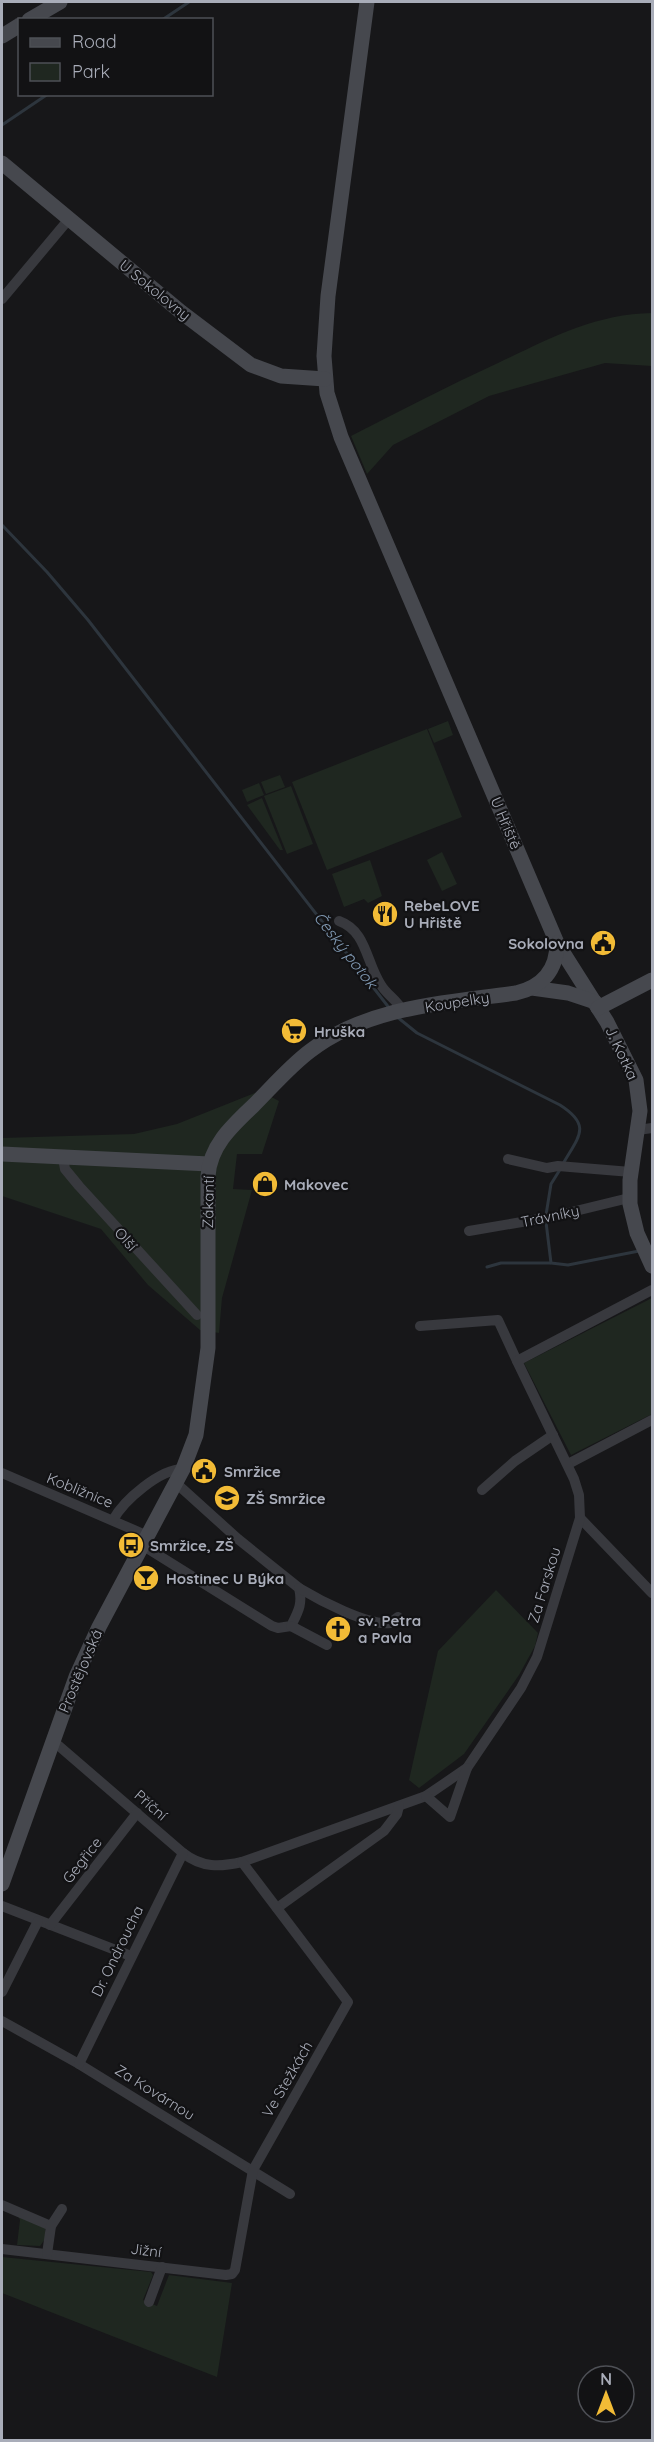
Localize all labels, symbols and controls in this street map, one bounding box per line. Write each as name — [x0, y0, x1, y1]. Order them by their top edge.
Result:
legend — [18, 18, 213, 96]
text: Road — [72, 30, 117, 53]
text: Park — [72, 60, 110, 83]
street label: U Sokolovny — [115, 255, 195, 325]
street label: U Hřiště — [486, 794, 526, 852]
place label: RebeLOVE U Hřiště — [404, 896, 480, 932]
restaurant icon: RebeLOVE U Hřiště — [370, 899, 400, 929]
water label: Český potok — [310, 908, 383, 994]
public building icon: Sokolovna — [588, 928, 618, 958]
place label: Sokolovna — [508, 934, 584, 953]
street label: Koupelky — [423, 988, 491, 1016]
supermarket icon: Hruška — [279, 1016, 309, 1046]
place label: Hruška — [314, 1022, 365, 1041]
street label: J. Kotka — [601, 1023, 643, 1083]
shop icon: Makovec — [250, 1169, 280, 1199]
street label: Zákantí — [198, 1175, 218, 1229]
place label: Makovec — [284, 1175, 348, 1194]
street label: Trávníky — [519, 1201, 581, 1231]
street label: Olší — [111, 1223, 142, 1255]
public building icon: Smržice — [189, 1456, 219, 1486]
place label: Smržice — [224, 1462, 281, 1481]
street label: Kobližnice — [44, 1468, 116, 1512]
school or university icon: ZŠ Smržice — [212, 1483, 242, 1513]
place label: ZŠ Smržice — [246, 1489, 326, 1508]
bus stop icon: Smržice, ZŠ — [116, 1530, 146, 1560]
place label: Smržice, ZŠ — [150, 1536, 234, 1555]
street label: Za Farskou — [523, 1545, 565, 1625]
bar icon: Hostinec U Býka — [131, 1563, 161, 1593]
place label: Hostinec U Býka — [166, 1569, 284, 1588]
place label: sv. Petra a Pavla — [358, 1611, 421, 1647]
church icon: sv. Petra a Pavla — [323, 1614, 353, 1644]
street label: Prostějovská — [54, 1626, 106, 1716]
street label: Příční — [131, 1786, 172, 1825]
street label: Gegřice — [58, 1833, 106, 1887]
street label: Dr. Ondroucha — [87, 1902, 147, 2000]
street label: Ve Stežkách — [258, 2038, 316, 2120]
street label: Za Kovárnou — [112, 2060, 198, 2124]
street label: Jižní — [130, 2239, 163, 2261]
north arrow — [576, 2364, 636, 2424]
text: N — [600, 2369, 612, 2389]

